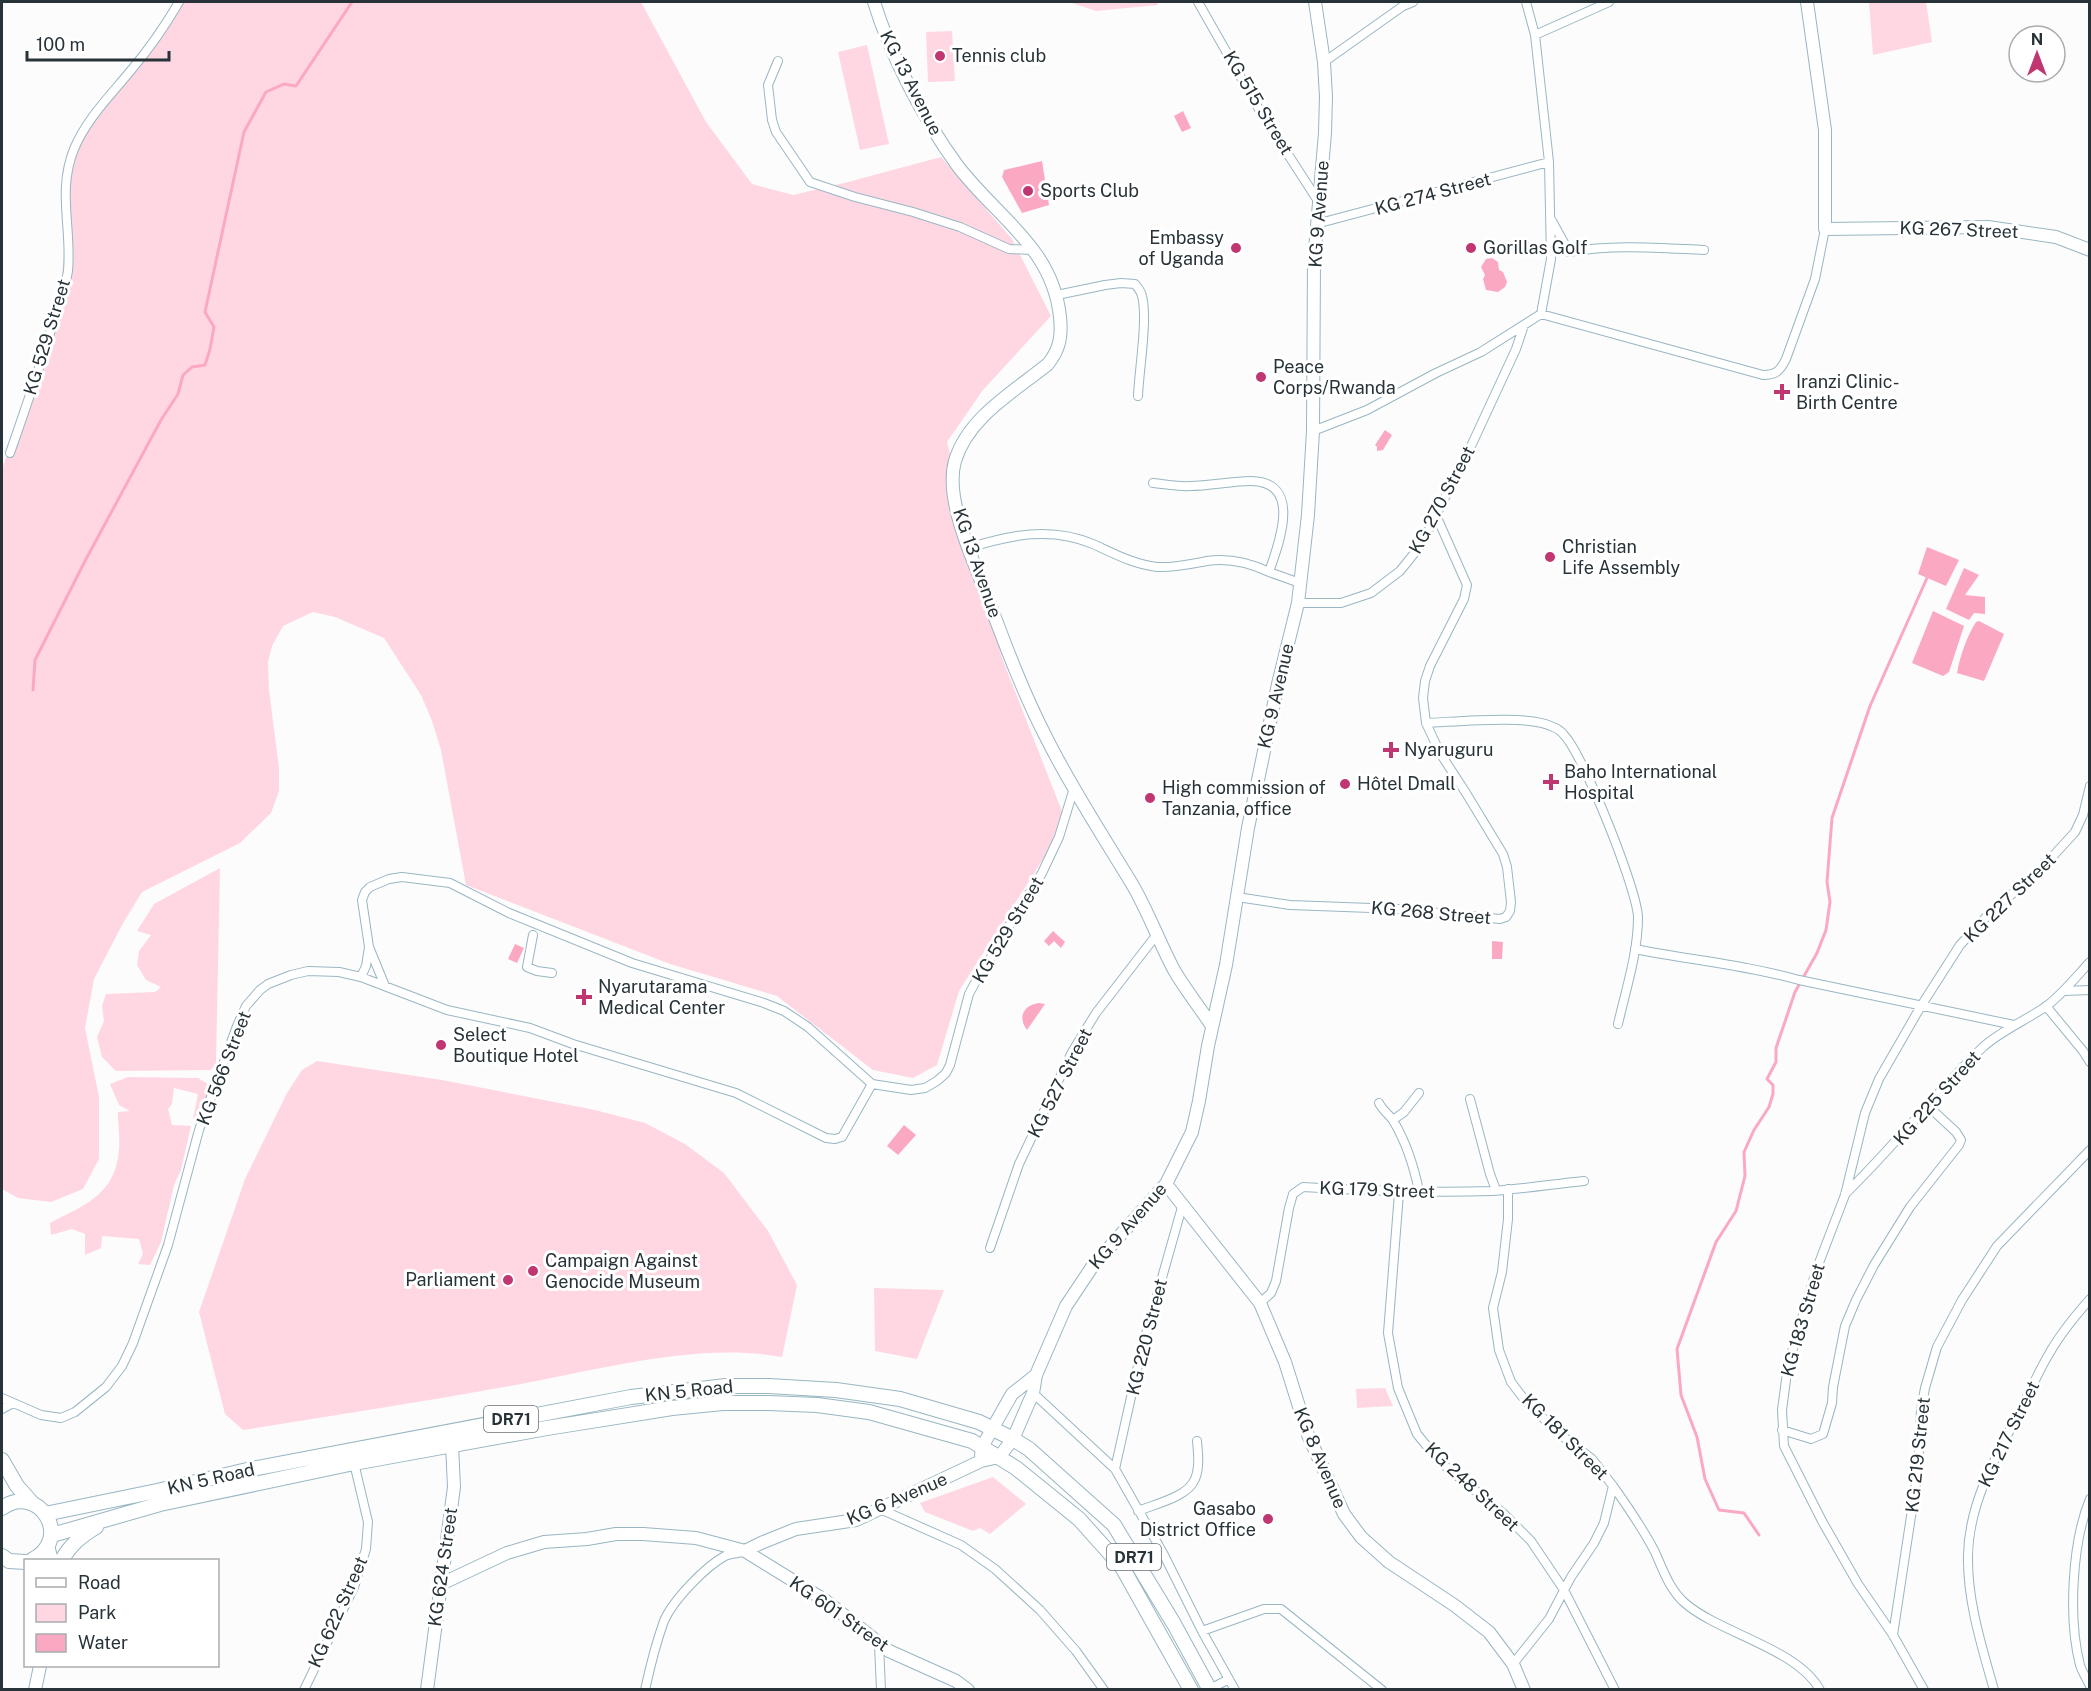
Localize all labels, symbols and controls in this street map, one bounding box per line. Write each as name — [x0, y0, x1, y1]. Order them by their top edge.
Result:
scale bar — [27, 24, 170, 62]
north arrow — [2007, 24, 2067, 84]
street label: KG 13 Avenue — [876, 27, 947, 139]
text: N — [2031, 30, 2043, 49]
text: 100 m — [36, 34, 85, 55]
place label: Tennis club — [952, 45, 1046, 66]
street label: KG 515 Street — [1219, 47, 1298, 158]
marker: Tennis club — [933, 49, 947, 63]
street label: KG 9 Avenue — [1304, 160, 1333, 268]
street label: KG 274 Street — [1373, 168, 1493, 219]
place label: Sports Club — [1040, 180, 1139, 201]
marker: Sports Club — [1021, 184, 1035, 198]
street label: KG 267 Street — [1899, 217, 2019, 242]
place label: Embassy of Uganda — [1139, 227, 1224, 269]
place label: Gorillas Golf — [1483, 237, 1587, 258]
marker: Embassy of Uganda — [1229, 241, 1243, 255]
marker: Gorillas Golf — [1464, 241, 1478, 255]
street label: KG 529 Street — [19, 276, 74, 397]
place label: Peace Corps/Rwanda — [1273, 356, 1396, 398]
marker: Peace Corps/Rwanda — [1254, 370, 1268, 384]
place label: Iranzi Clinic- Birth Centre — [1796, 371, 1900, 413]
marker: Iranzi Clinic- Birth Centre — [1773, 383, 1791, 401]
street label: KG 270 Street — [1404, 442, 1479, 557]
street label: KG 13 Avenue — [949, 505, 1006, 620]
place label: Christian Life Assembly — [1562, 536, 1681, 578]
marker: Christian Life Assembly — [1543, 550, 1557, 564]
street label: KG 9 Avenue — [1253, 641, 1298, 751]
place label: Nyaruguru — [1404, 739, 1493, 760]
marker: Nyaruguru — [1382, 741, 1400, 759]
place label: Baho International Hospital — [1564, 761, 1717, 803]
place label: Hôtel Dmall — [1357, 773, 1456, 794]
marker: Baho International Hospital — [1542, 773, 1560, 791]
place label: High commission of Tanzania, office — [1162, 777, 1326, 819]
marker: Hôtel Dmall — [1338, 777, 1352, 791]
marker: High commission of Tanzania, office — [1143, 791, 1157, 805]
street label: KG 227 Street — [1960, 849, 2060, 947]
street label: KG 529 Street — [968, 873, 1048, 987]
street label: KG 268 Street — [1370, 897, 1492, 928]
place label: Nyarutarama Medical Center — [598, 976, 725, 1018]
marker: Nyarutarama Medical Center — [575, 988, 593, 1006]
street label: KG 566 Street — [192, 1008, 255, 1128]
place label: Select Boutique Hotel — [453, 1024, 579, 1066]
street label: KG 527 Street — [1023, 1025, 1096, 1141]
marker: Select Boutique Hotel — [434, 1038, 448, 1052]
street label: KG 225 Street — [1889, 1046, 1985, 1149]
street label: KG 179 Street — [1319, 1177, 1435, 1202]
street label: KG 9 Avenue — [1085, 1178, 1171, 1273]
place label: Campaign Against Genocide Museum — [545, 1250, 700, 1292]
street label: KG 183 Street — [1776, 1261, 1829, 1379]
marker: Campaign Against Genocide Museum — [526, 1264, 540, 1278]
place label: Parliament — [405, 1269, 496, 1290]
marker: Parliament — [501, 1273, 515, 1287]
street label: KG 220 Street — [1122, 1276, 1171, 1397]
street label: KN 5 Road — [644, 1375, 734, 1406]
street label: KG 217 Street — [1974, 1377, 2043, 1490]
street label: KG 181 Street — [1518, 1389, 1613, 1484]
street label: KG 219 Street — [1901, 1396, 1934, 1514]
street label: KG 8 Avenue — [1290, 1404, 1351, 1511]
road number: DR71 — [484, 1406, 538, 1432]
street label: KG 248 Street — [1421, 1438, 1524, 1535]
street label: KN 5 Road — [165, 1458, 256, 1499]
street label: KG 6 Avenue — [843, 1468, 950, 1529]
place label: Gasabo District Office — [1140, 1498, 1256, 1540]
street label: KG 624 Street — [424, 1506, 461, 1628]
marker: Gasabo District Office — [1261, 1512, 1275, 1526]
road number: DR71 — [1107, 1544, 1161, 1570]
street label: KG 622 Street — [304, 1553, 371, 1671]
legend — [24, 1559, 219, 1667]
text: Road — [78, 1572, 121, 1593]
street label: KG 601 Street — [786, 1572, 893, 1656]
text: Park — [78, 1602, 116, 1623]
text: Water — [78, 1632, 128, 1653]

